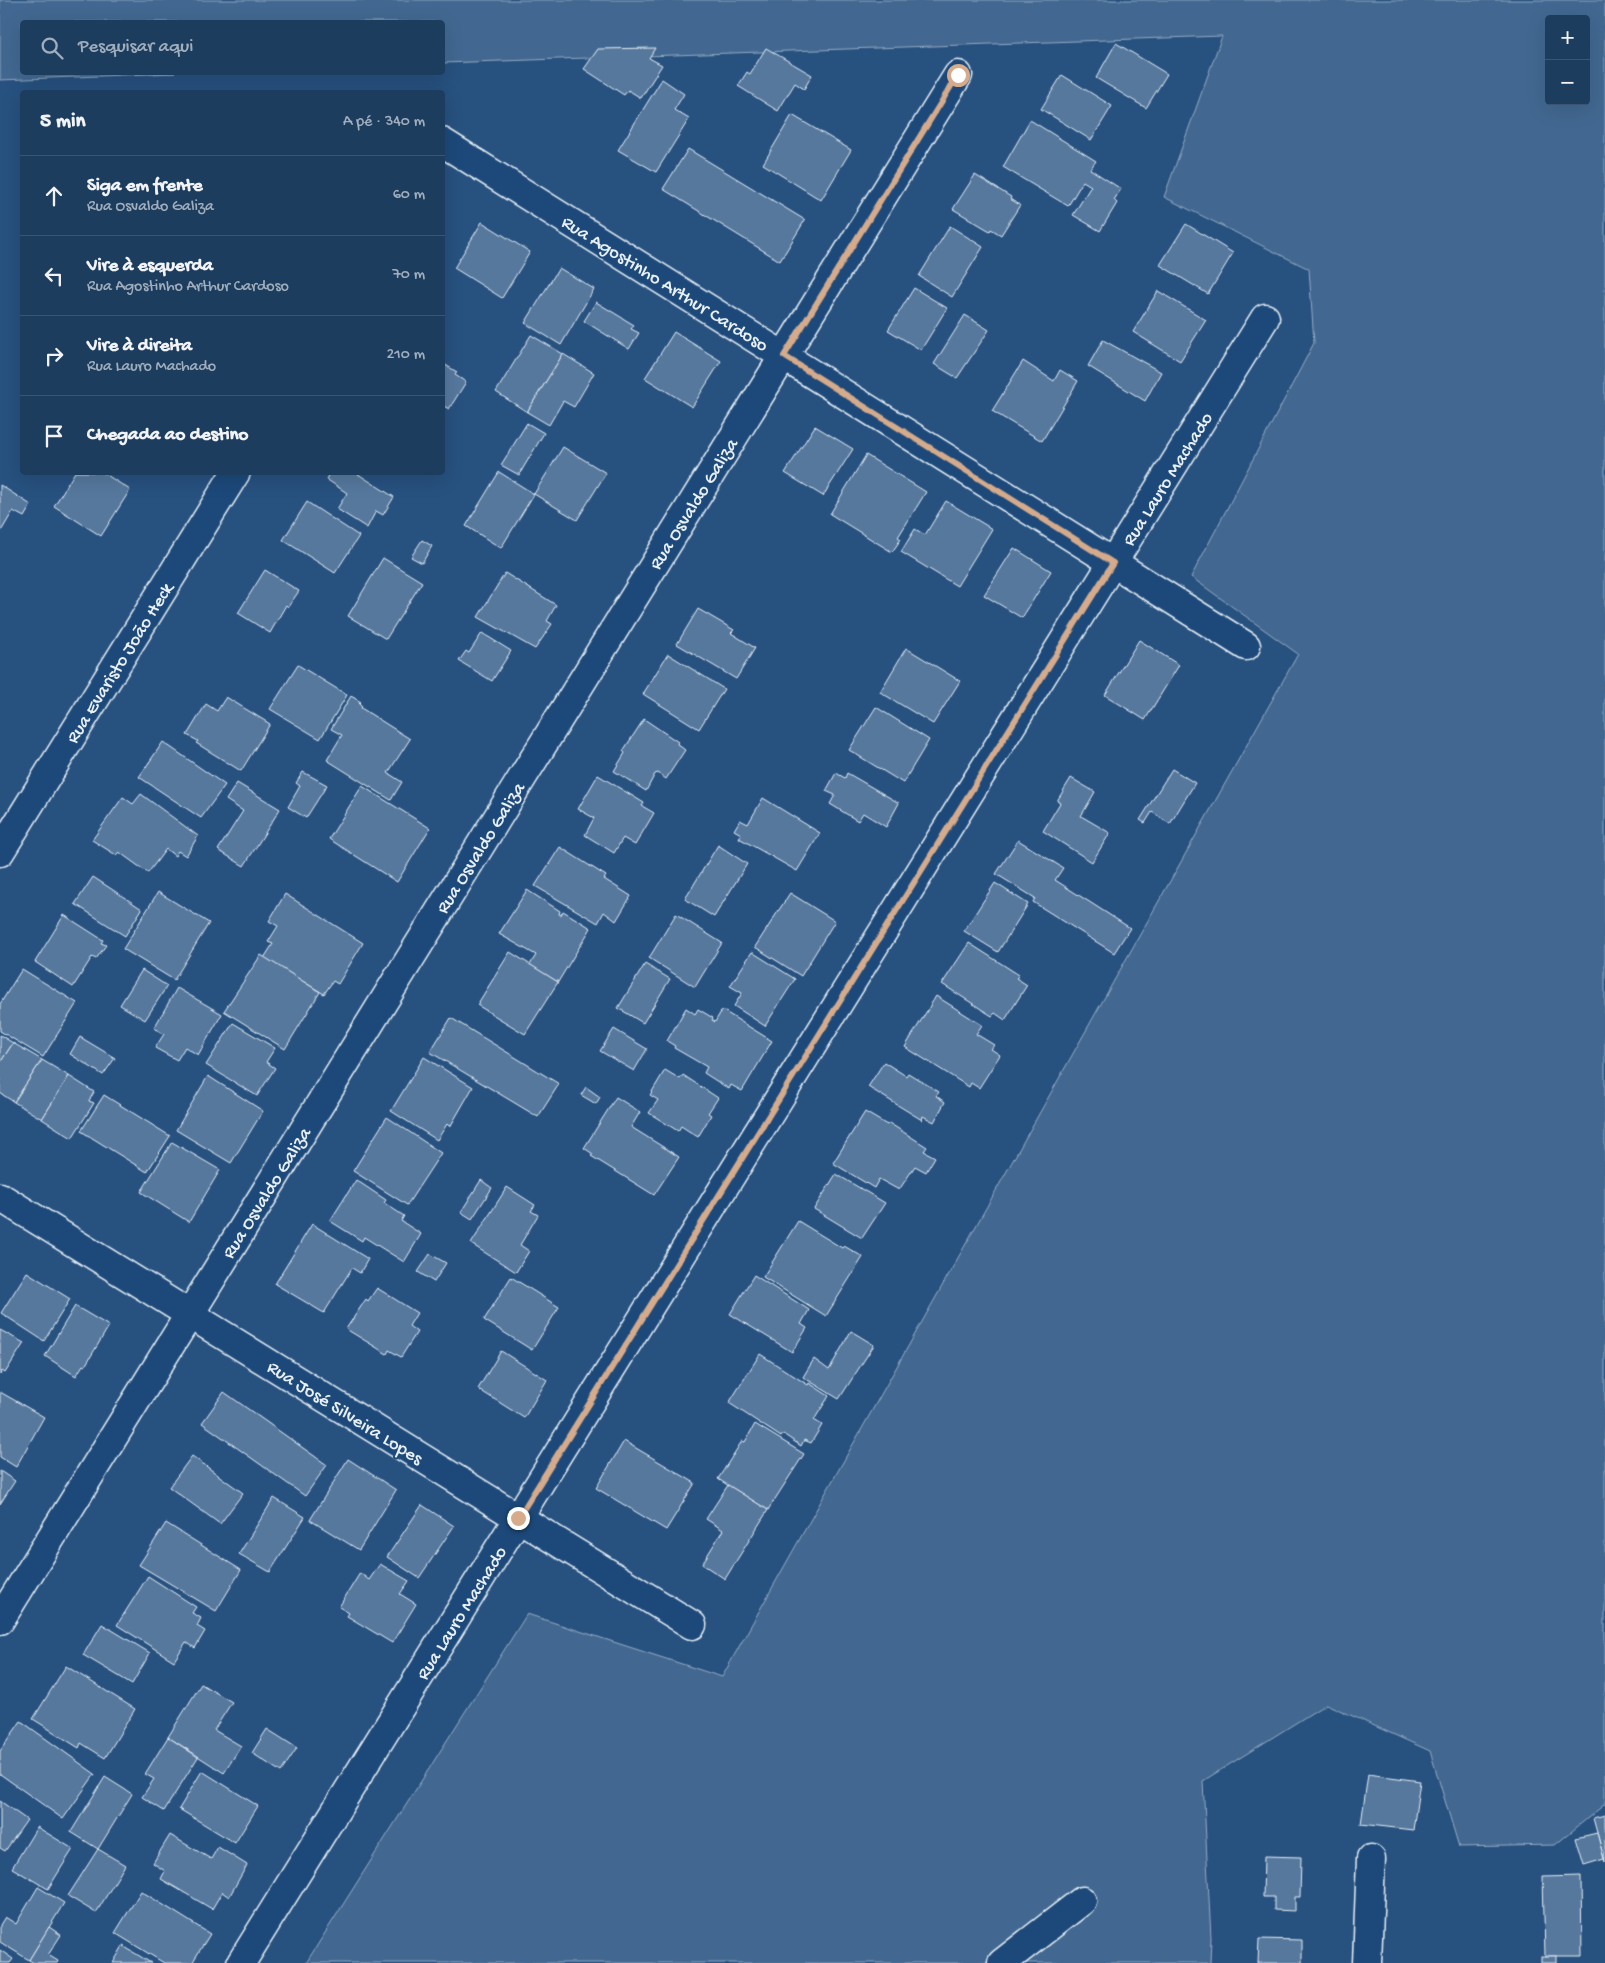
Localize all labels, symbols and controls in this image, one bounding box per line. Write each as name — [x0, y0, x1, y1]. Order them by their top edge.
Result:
map controls — [1545, 15, 1590, 105]
button: + — [1545, 15, 1590, 60]
search box — [20, 20, 445, 75]
icon: search — [38, 34, 66, 62]
text: Pesquisar aqui — [78, 36, 193, 59]
button: − — [1545, 60, 1590, 105]
route start — [947, 64, 970, 87]
text: 5 min — [40, 110, 85, 135]
text: A pé · 340 m — [343, 113, 425, 132]
text: Siga em frente — [87, 175, 203, 198]
icon: ahead — [40, 182, 68, 210]
text: 60 m — [393, 186, 425, 205]
text: Rua Osvaldo Galiza — [87, 198, 214, 217]
street label: Rua Agostinho Arthur Cardoso — [556, 212, 772, 358]
text: Vire à esquerda — [87, 255, 213, 278]
icon: left — [40, 262, 68, 290]
text: 70 m — [392, 266, 425, 285]
text: Rua Agostinho Arthur Cardoso — [87, 278, 289, 297]
text: Vire à direita — [87, 335, 192, 358]
icon: right — [40, 342, 68, 370]
text: 210 m — [386, 346, 425, 365]
text: Rua Lauro Machado — [87, 358, 216, 377]
street label: Rua Lauro Machado — [1119, 409, 1219, 551]
icon: arrive — [40, 422, 68, 450]
text: Chegada ao destino — [87, 424, 248, 447]
street label: Rua Osvaldo Galiza — [645, 434, 745, 575]
street label: Rua Evaristo João Heck — [62, 578, 181, 748]
street label: Rua Osvaldo Galiza — [432, 778, 532, 919]
street label: Rua Osvaldo Galiza — [218, 1123, 318, 1264]
street label: Rua José Silveira Lopes — [262, 1357, 427, 1472]
route end — [507, 1507, 530, 1530]
street label: Rua Lauro Machado — [413, 1543, 513, 1685]

